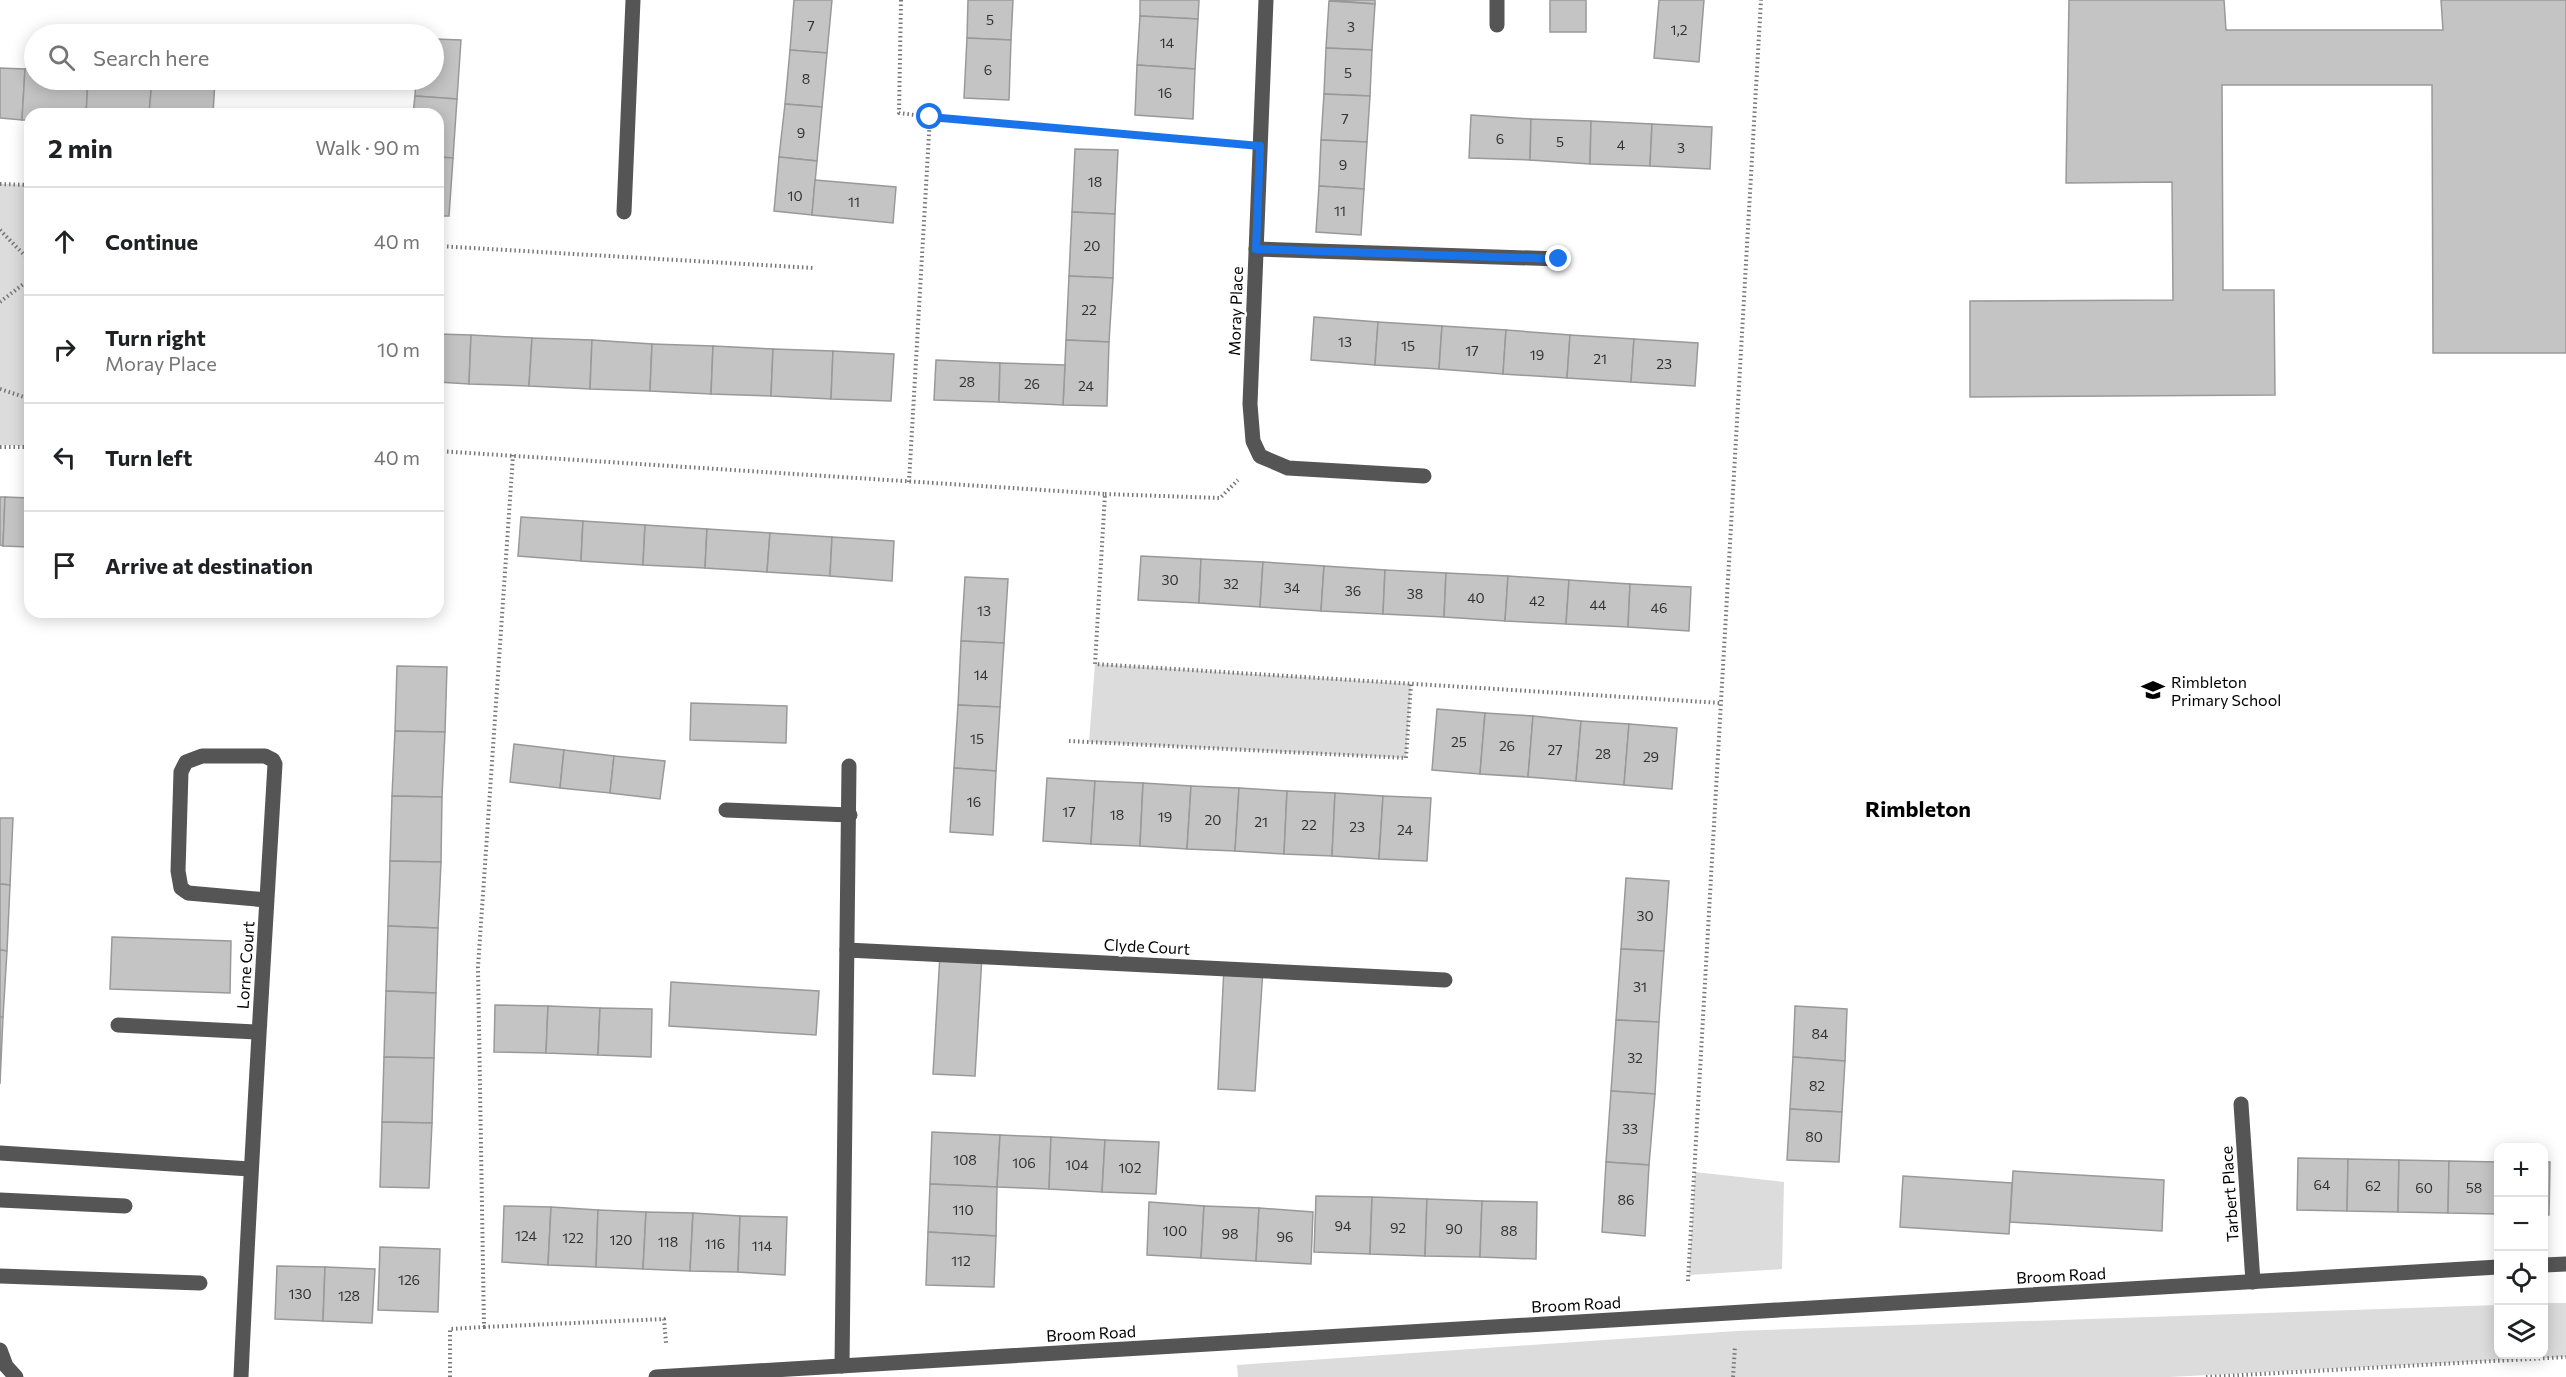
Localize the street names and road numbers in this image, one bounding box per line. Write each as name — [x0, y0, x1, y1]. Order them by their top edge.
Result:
street label: Moray Place — [1224, 266, 1246, 356]
street label: Lorne Court — [232, 920, 258, 1010]
street label: Clyde Court — [1103, 934, 1191, 958]
street label: Tarbert Place — [2216, 1145, 2242, 1243]
street label: Broom Road — [2016, 1263, 2106, 1287]
street label: Broom Road — [1531, 1292, 1621, 1316]
street label: Broom Road — [1046, 1321, 1136, 1345]

